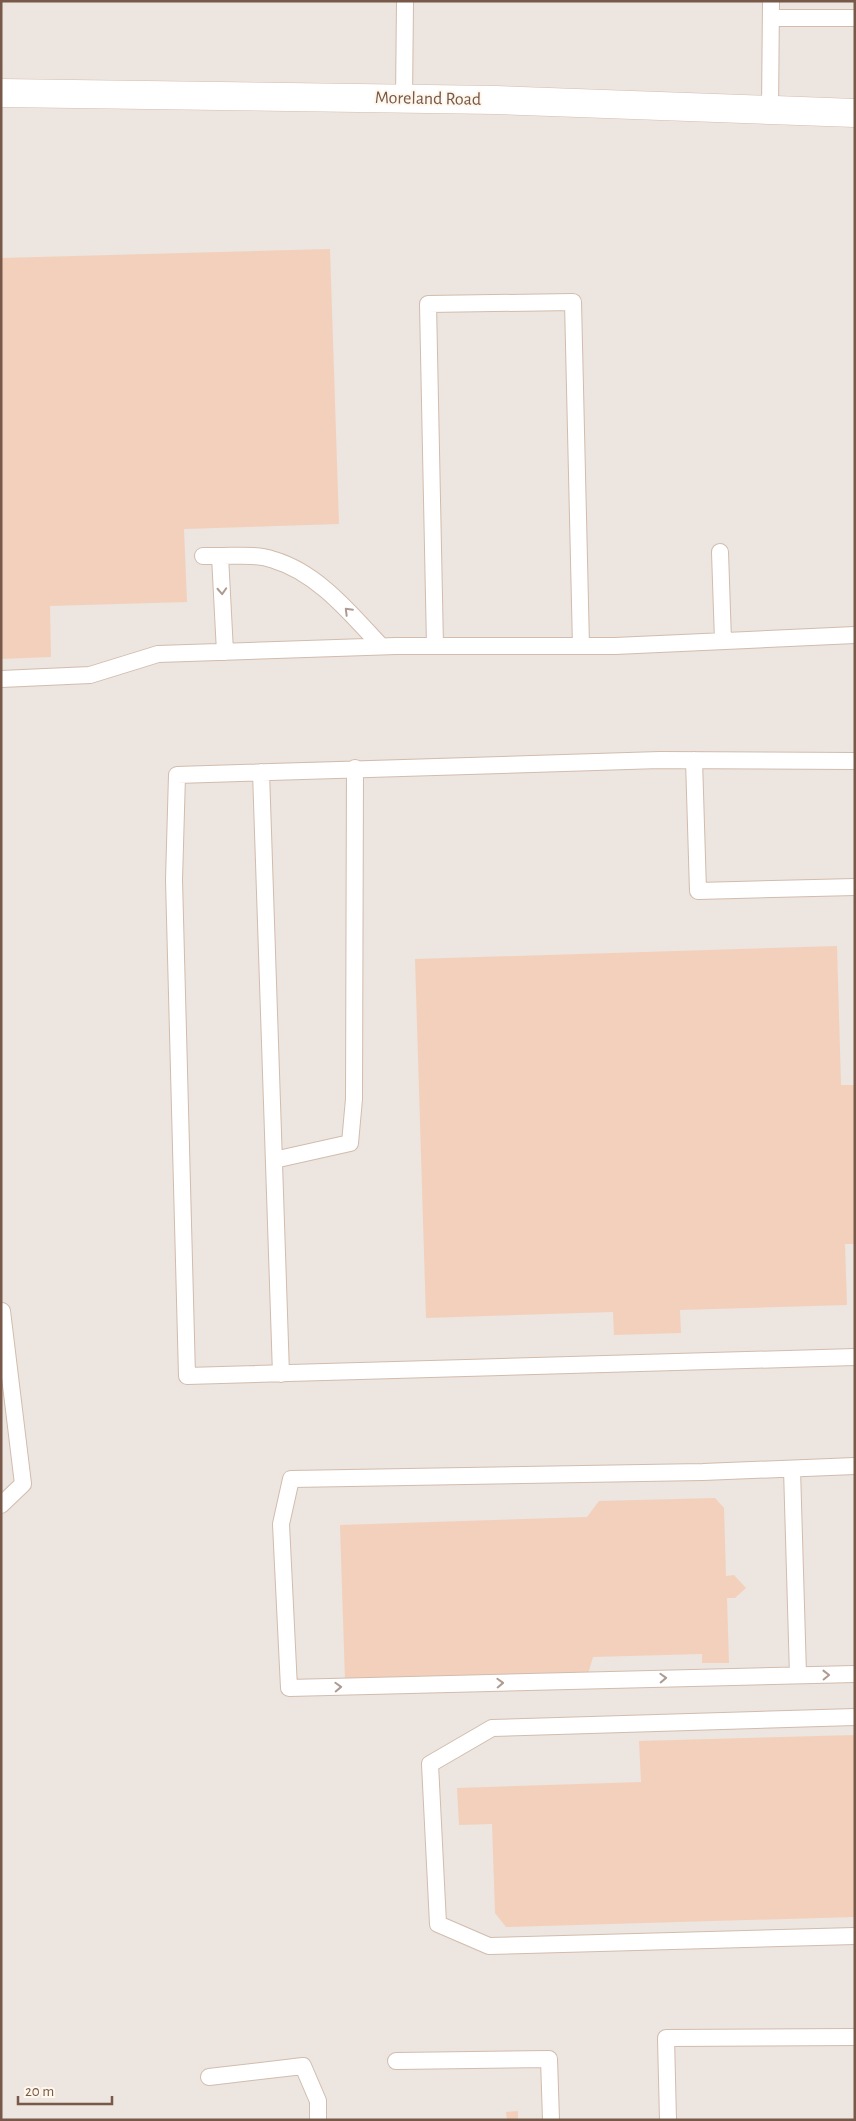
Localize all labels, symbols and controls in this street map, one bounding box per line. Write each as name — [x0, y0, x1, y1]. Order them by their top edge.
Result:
street label: Moreland Road — [375, 89, 481, 109]
one-way arrow — [217, 588, 227, 595]
one-way arrow — [344, 608, 353, 617]
one-way arrow — [823, 1669, 831, 1680]
one-way arrow — [659, 1673, 667, 1684]
one-way arrow — [496, 1678, 504, 1688]
one-way arrow — [334, 1682, 342, 1692]
scale bar — [18, 2074, 111, 2106]
text: 20 m — [25, 2084, 54, 2099]

